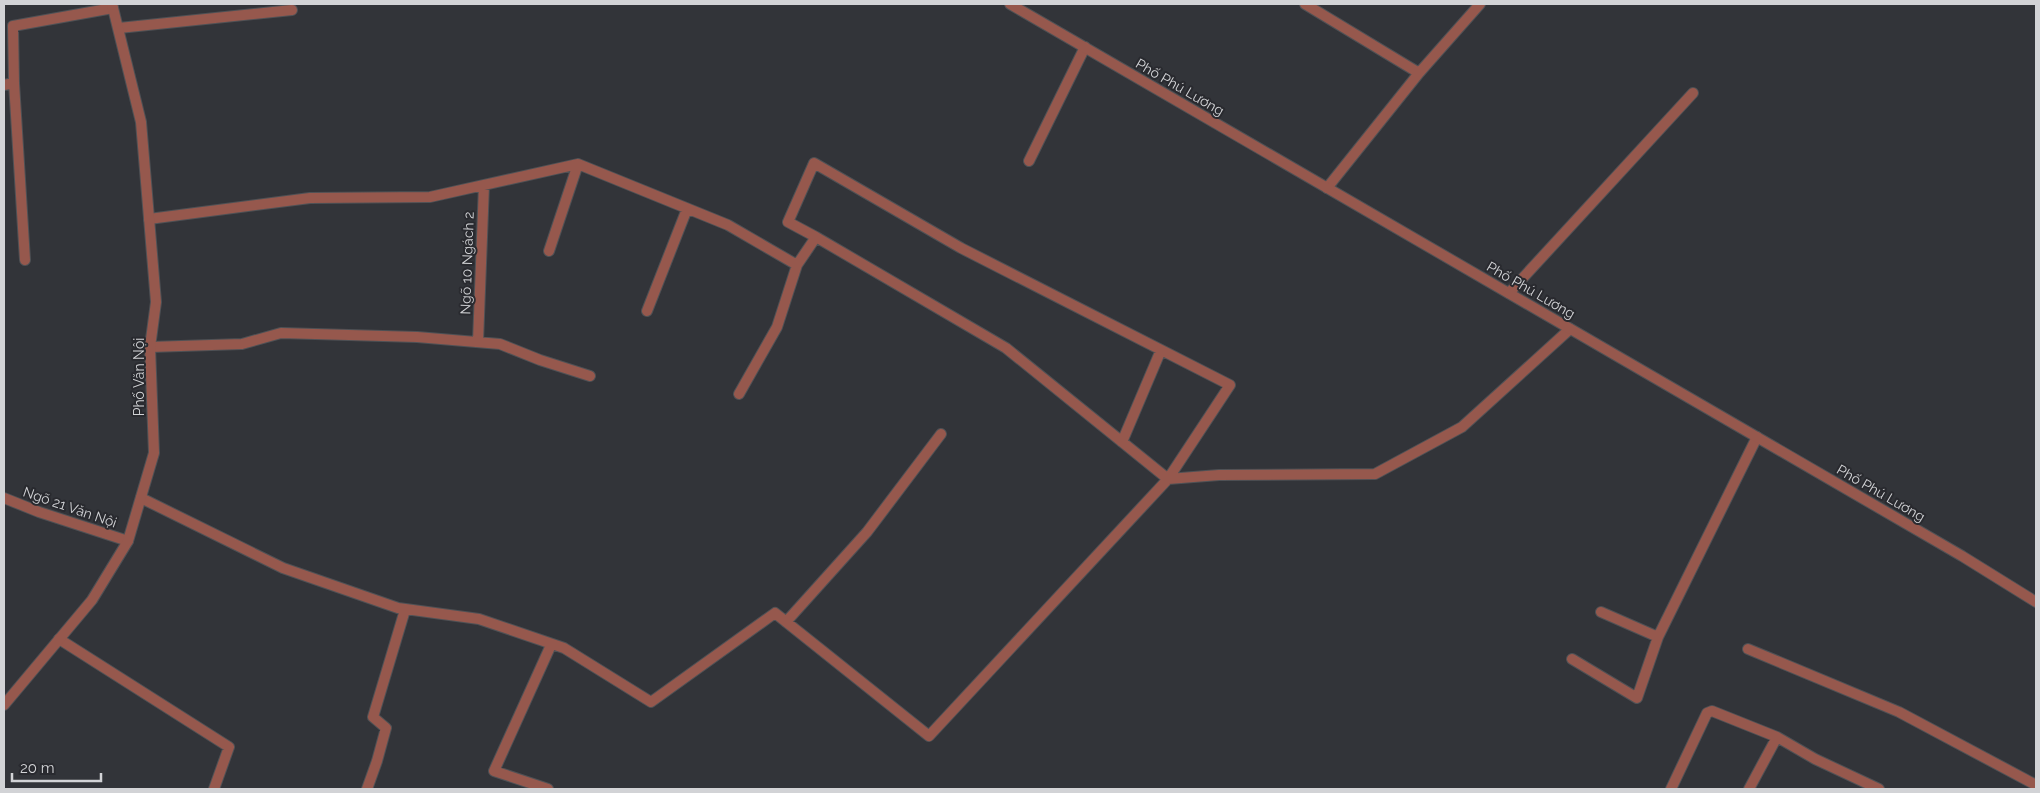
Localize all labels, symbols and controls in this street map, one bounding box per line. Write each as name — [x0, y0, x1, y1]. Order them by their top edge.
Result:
street label: Phố Phú Lương — [1133, 55, 1227, 119]
street label: Ngõ 10 Ngách 2 — [457, 211, 477, 315]
street label: Phố Phú Lương — [1484, 258, 1578, 322]
street label: Phố Văn Nội — [131, 338, 147, 416]
street label: Phố Phú Lương — [1834, 461, 1928, 525]
street label: Ngõ 21 Văn Nội — [21, 483, 119, 531]
scale bar — [12, 750, 101, 782]
text: 20 m — [20, 759, 55, 777]

